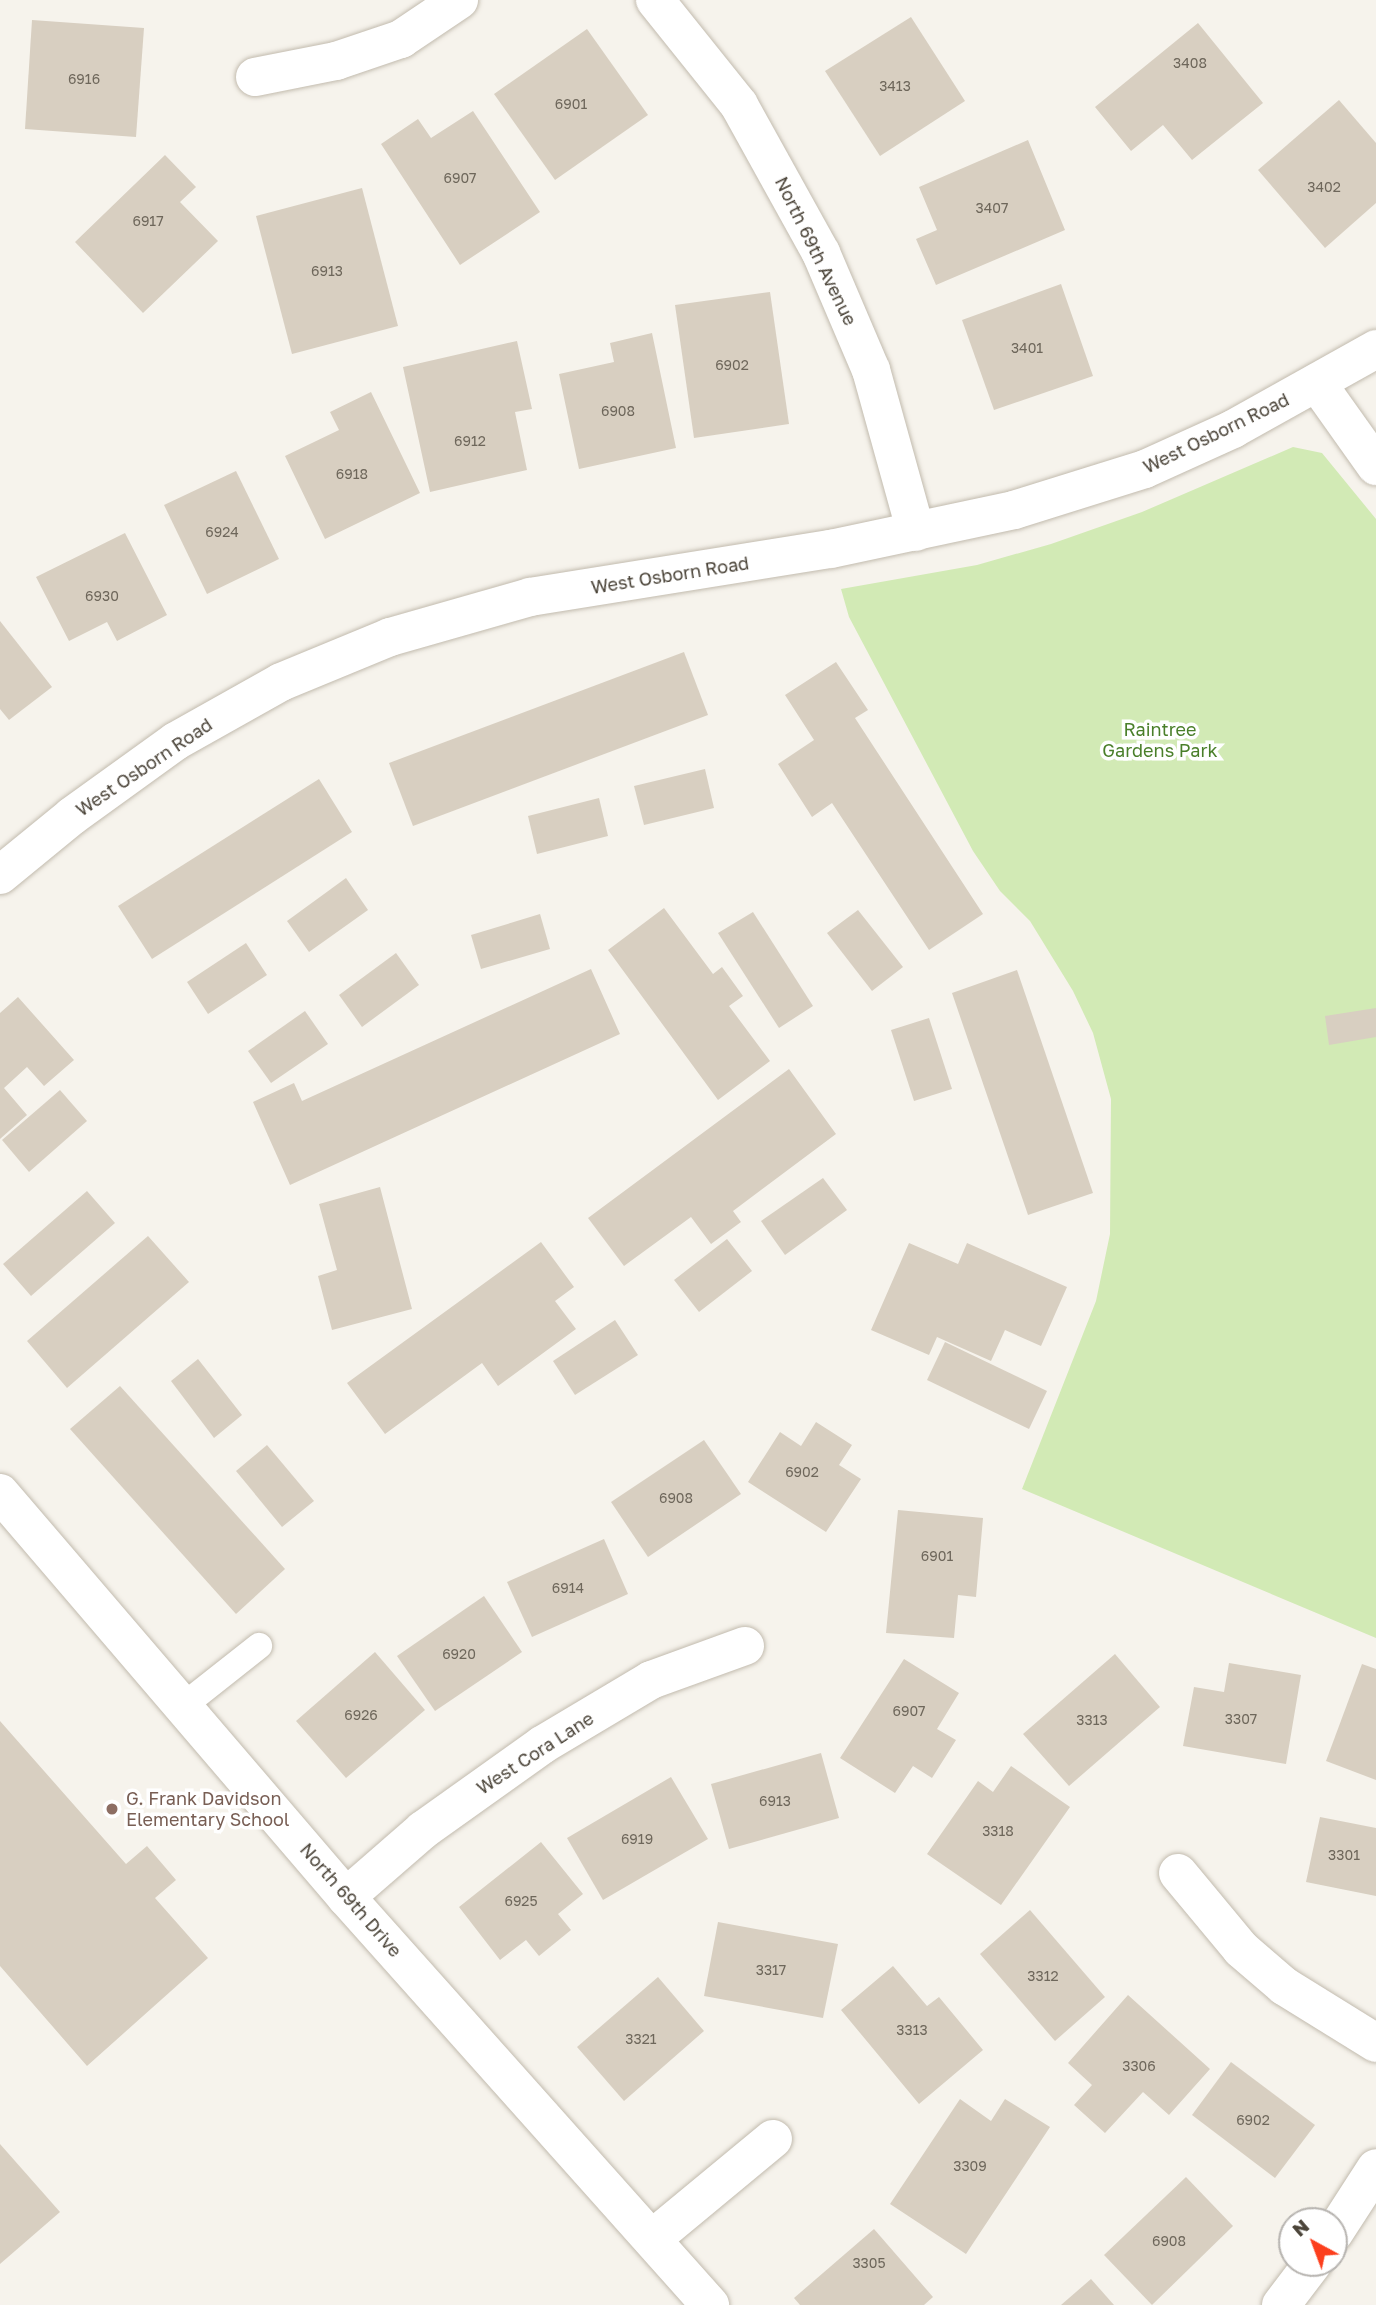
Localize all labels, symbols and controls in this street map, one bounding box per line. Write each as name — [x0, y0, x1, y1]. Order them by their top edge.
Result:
house number: 3408 — [1173, 55, 1207, 71]
house number: 6916 — [68, 71, 100, 87]
house number: 3413 — [879, 78, 911, 94]
house number: 6901 — [555, 96, 587, 112]
house number: 6907 — [443, 170, 477, 186]
street label: North 69th Avenue — [771, 173, 861, 329]
house number: 3402 — [1307, 179, 1341, 195]
house number: 3407 — [976, 200, 1008, 216]
house number: 6917 — [132, 213, 164, 229]
house number: 6913 — [311, 263, 343, 279]
house number: 3401 — [1011, 340, 1043, 356]
house number: 6902 — [715, 357, 749, 373]
street label: West Osborn Road — [1140, 388, 1292, 478]
house number: 6908 — [601, 403, 635, 419]
house number: 6912 — [454, 433, 486, 449]
house number: 6918 — [336, 466, 368, 482]
house number: 6924 — [205, 524, 239, 540]
street label: West Osborn Road — [589, 552, 751, 598]
house number: 6930 — [85, 588, 119, 604]
street label: West Osborn Road — [72, 713, 216, 821]
park label: Raintree Gardens Park — [1102, 719, 1218, 762]
house number: 6902 — [785, 1464, 819, 1480]
house number: 6908 — [659, 1490, 693, 1506]
house number: 6901 — [921, 1548, 953, 1564]
house number: 6914 — [552, 1580, 584, 1596]
house number: 6920 — [442, 1646, 476, 1662]
house number: 6907 — [892, 1703, 926, 1719]
house number: 6926 — [344, 1707, 378, 1723]
street label: West Cora Lane — [473, 1707, 597, 1799]
house number: 3307 — [1225, 1711, 1257, 1727]
house number: 3313 — [1076, 1712, 1108, 1728]
place label: G. Frank Davidson Elementary School — [126, 1788, 290, 1830]
house number: 6913 — [759, 1793, 791, 1809]
marker: G. Frank Davidson Elementary School — [104, 1801, 120, 1817]
house number: 3318 — [982, 1823, 1014, 1839]
house number: 6919 — [621, 1831, 653, 1847]
street label: North 69th Drive — [296, 1839, 406, 1961]
house number: 3301 — [1328, 1847, 1360, 1863]
house number: 6925 — [504, 1893, 538, 1909]
house number: 3317 — [756, 1962, 786, 1978]
house number: 3312 — [1027, 1968, 1059, 1984]
house number: 3313 — [896, 2022, 928, 2038]
house number: 3321 — [625, 2031, 657, 2047]
house number: 3306 — [1122, 2058, 1156, 2074]
house number: 6902 — [1236, 2112, 1270, 2128]
house number: 3309 — [953, 2158, 987, 2174]
north arrow — [1278, 2207, 1348, 2277]
text: N — [1287, 2214, 1313, 2241]
house number: 6908 — [1152, 2233, 1186, 2249]
house number: 3305 — [852, 2255, 886, 2271]

